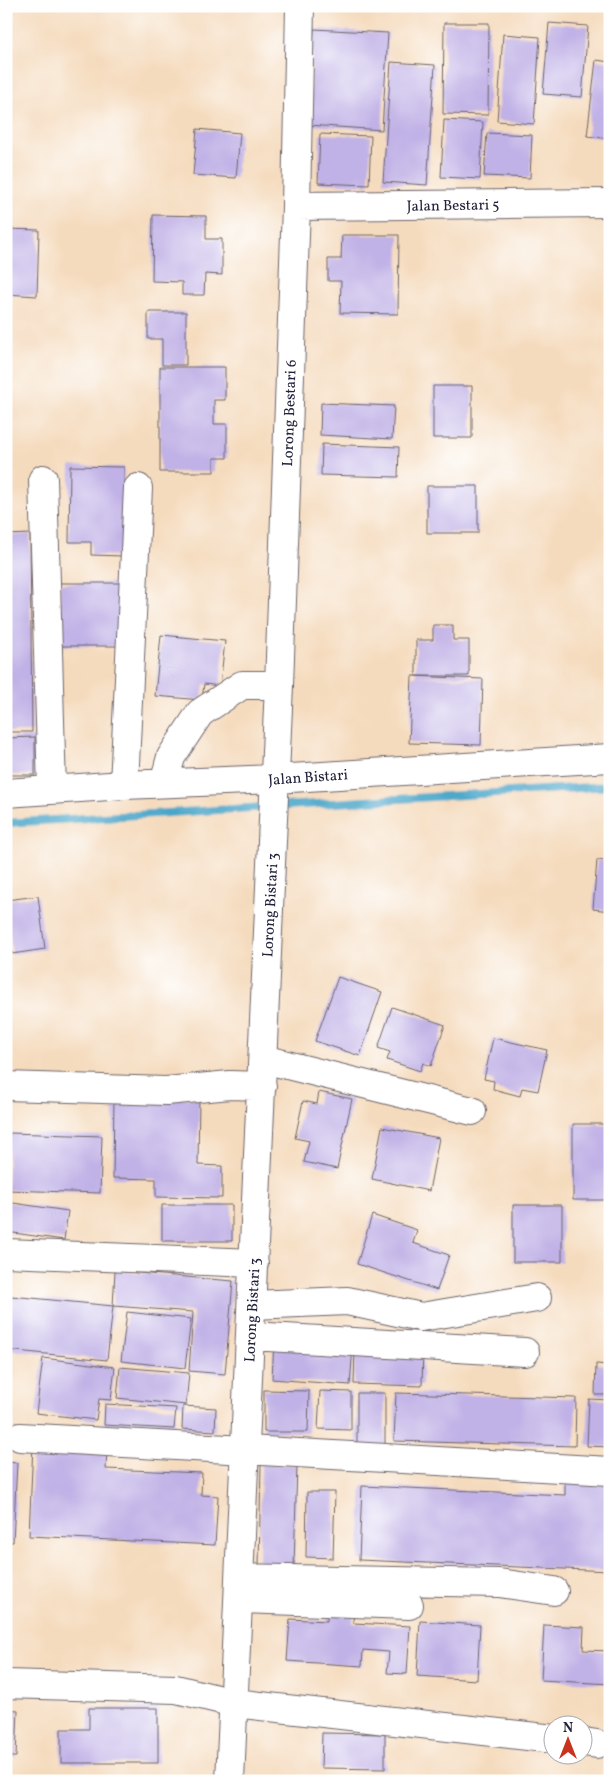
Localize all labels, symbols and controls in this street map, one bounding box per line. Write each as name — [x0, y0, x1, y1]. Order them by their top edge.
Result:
street label: Jalan Bestari 5 — [406, 195, 500, 218]
street label: Lorong Bestari 6 — [278, 359, 303, 467]
street label: Jalan Bistari — [267, 765, 349, 792]
street label: Lorong Bistari 3 — [258, 852, 285, 958]
street label: Lorong Bistari 3 — [240, 1257, 267, 1363]
north arrow — [544, 1714, 594, 1764]
text: N — [563, 1719, 573, 1738]

